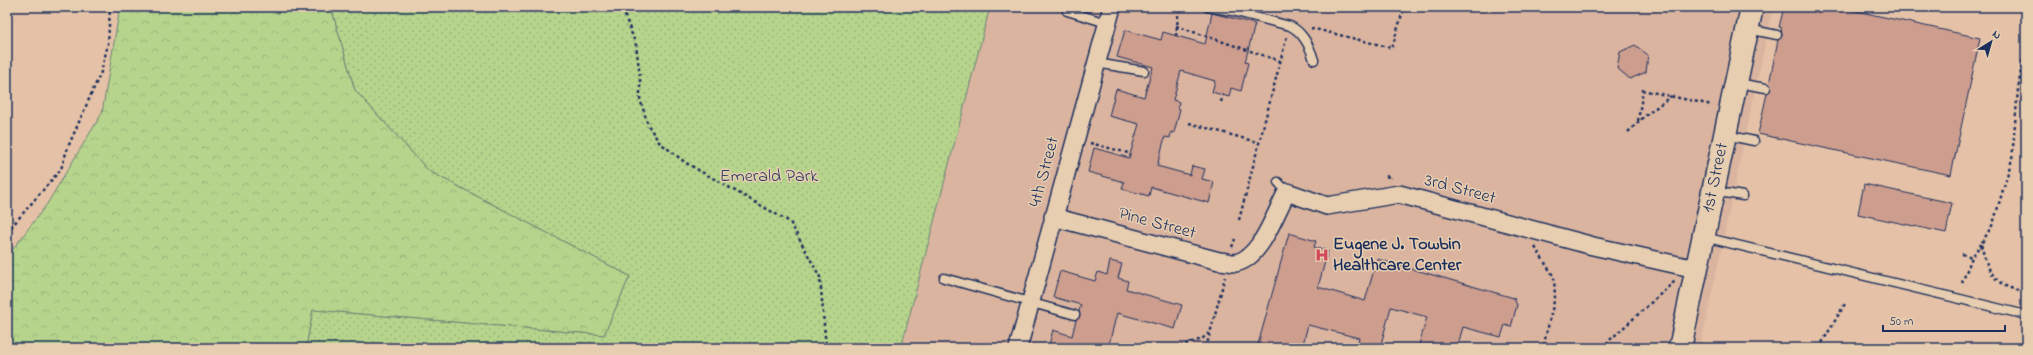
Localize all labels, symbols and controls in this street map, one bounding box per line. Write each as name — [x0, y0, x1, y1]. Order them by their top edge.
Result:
north arrow — [1971, 22, 2011, 62]
text: N — [1989, 26, 2004, 43]
street label: 4th Street — [1023, 134, 1067, 210]
street label: 1st Street — [1696, 140, 1736, 215]
park label: Emerald Park — [720, 164, 818, 190]
street label: 3rd Street — [1421, 168, 1499, 212]
street label: Pine Street — [1115, 201, 1199, 247]
place label: Eugene J. Towbin Healthcare Center — [1333, 232, 1462, 279]
hospital icon: Eugene J. Towbin Healthcare Center — [1314, 247, 1330, 263]
scale bar — [1883, 307, 2005, 333]
text: 50 m — [1889, 313, 1913, 331]

